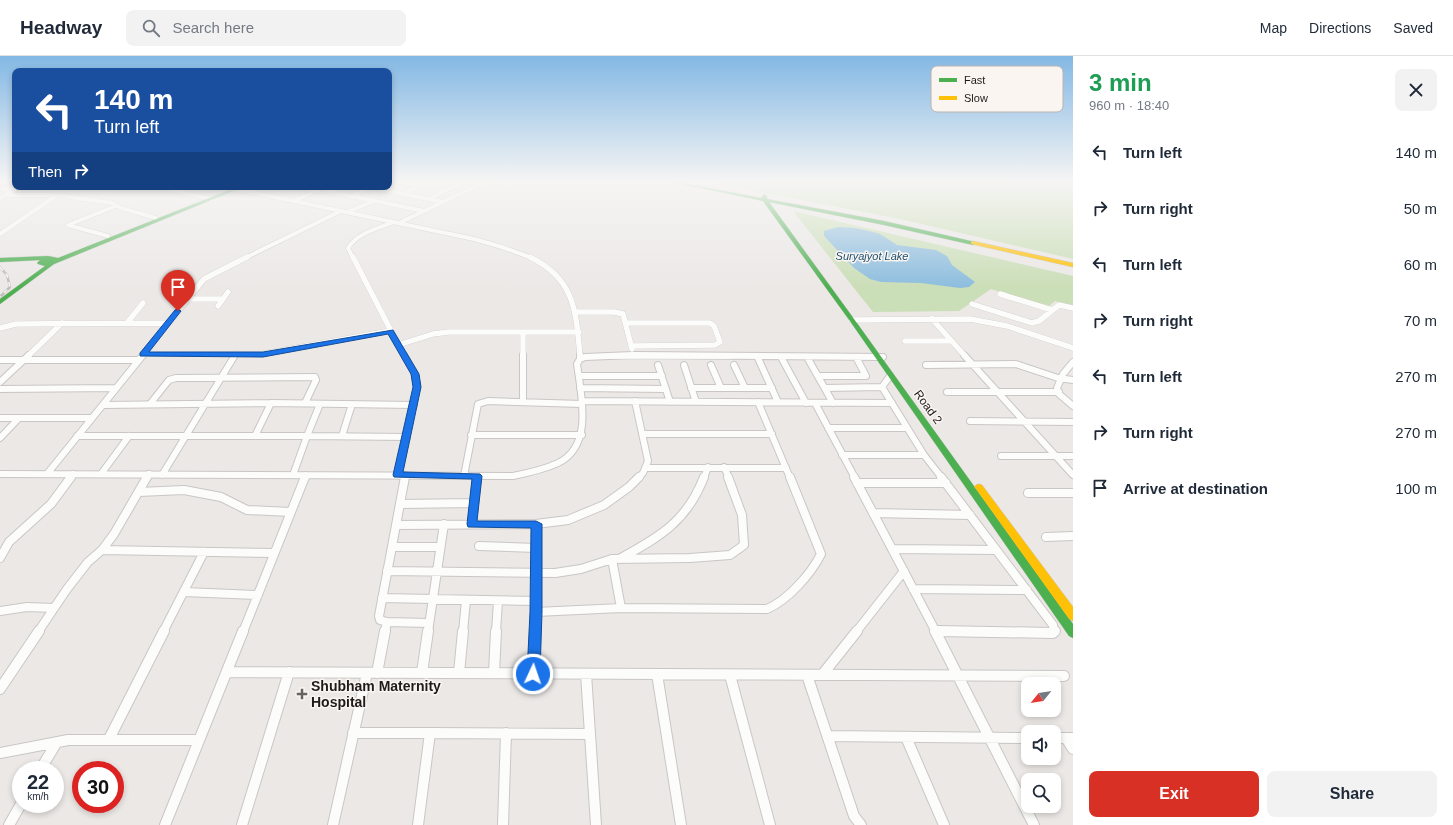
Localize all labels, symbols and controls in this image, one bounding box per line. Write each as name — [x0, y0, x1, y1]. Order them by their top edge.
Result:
search box — [126, 10, 406, 46]
text: Headway — [20, 17, 102, 38]
icon: search — [140, 17, 162, 39]
text: Search here — [172, 19, 254, 36]
text: Map — [1260, 20, 1287, 36]
text: Directions — [1309, 20, 1371, 36]
text: Saved — [1393, 20, 1433, 36]
legend — [931, 66, 1063, 112]
text: 3 min — [1089, 69, 1152, 96]
button: close — [1395, 69, 1437, 111]
text: Fast — [964, 74, 985, 86]
icon: left — [28, 84, 80, 136]
text: 140 m — [94, 84, 173, 115]
text: Slow — [964, 92, 988, 104]
text: 960 m · 18:40 — [1089, 98, 1169, 113]
text: Turn left — [94, 117, 159, 137]
icon: left — [1089, 141, 1111, 163]
text: Turn left — [1123, 144, 1182, 161]
text: 140 m — [1395, 144, 1437, 161]
icon: right — [70, 160, 92, 182]
text: Then — [28, 163, 62, 180]
icon: right — [1089, 197, 1111, 219]
text: Turn right — [1123, 200, 1193, 217]
text: 50 m — [1404, 200, 1437, 217]
water label: Suryajyot Lake — [836, 250, 908, 262]
icon: left — [1089, 253, 1111, 275]
text: Turn left — [1123, 256, 1182, 273]
text: 60 m — [1404, 256, 1437, 273]
pin — [161, 270, 195, 311]
icon: arrive — [167, 276, 189, 298]
icon: right — [1089, 309, 1111, 331]
text: Turn right — [1123, 312, 1193, 329]
text: 70 m — [1404, 312, 1437, 329]
icon: left — [1089, 365, 1111, 387]
text: Turn left — [1123, 368, 1182, 385]
text: 270 m — [1395, 368, 1437, 385]
street label: Road 2 — [911, 387, 945, 427]
icon: right — [1089, 421, 1111, 443]
text: Turn right — [1123, 424, 1193, 441]
text: 270 m — [1395, 424, 1437, 441]
icon: arrive — [1089, 477, 1111, 499]
text: Arrive at destination — [1123, 480, 1268, 497]
text: 100 m — [1395, 480, 1437, 497]
position arrow — [512, 653, 554, 695]
north arrow — [1021, 677, 1061, 717]
map controls — [1021, 677, 1061, 813]
place label: Shubham Maternity Hospital — [311, 678, 441, 710]
marker: Shubham Maternity Hospital — [296, 688, 308, 700]
button: sound — [1021, 725, 1061, 765]
speed limit sign: 30 — [72, 761, 124, 813]
text: 22 — [27, 771, 49, 793]
button: Exit — [1089, 771, 1259, 817]
button: Share — [1267, 771, 1437, 817]
button: search — [1021, 773, 1061, 813]
text: km/h — [27, 791, 49, 802]

